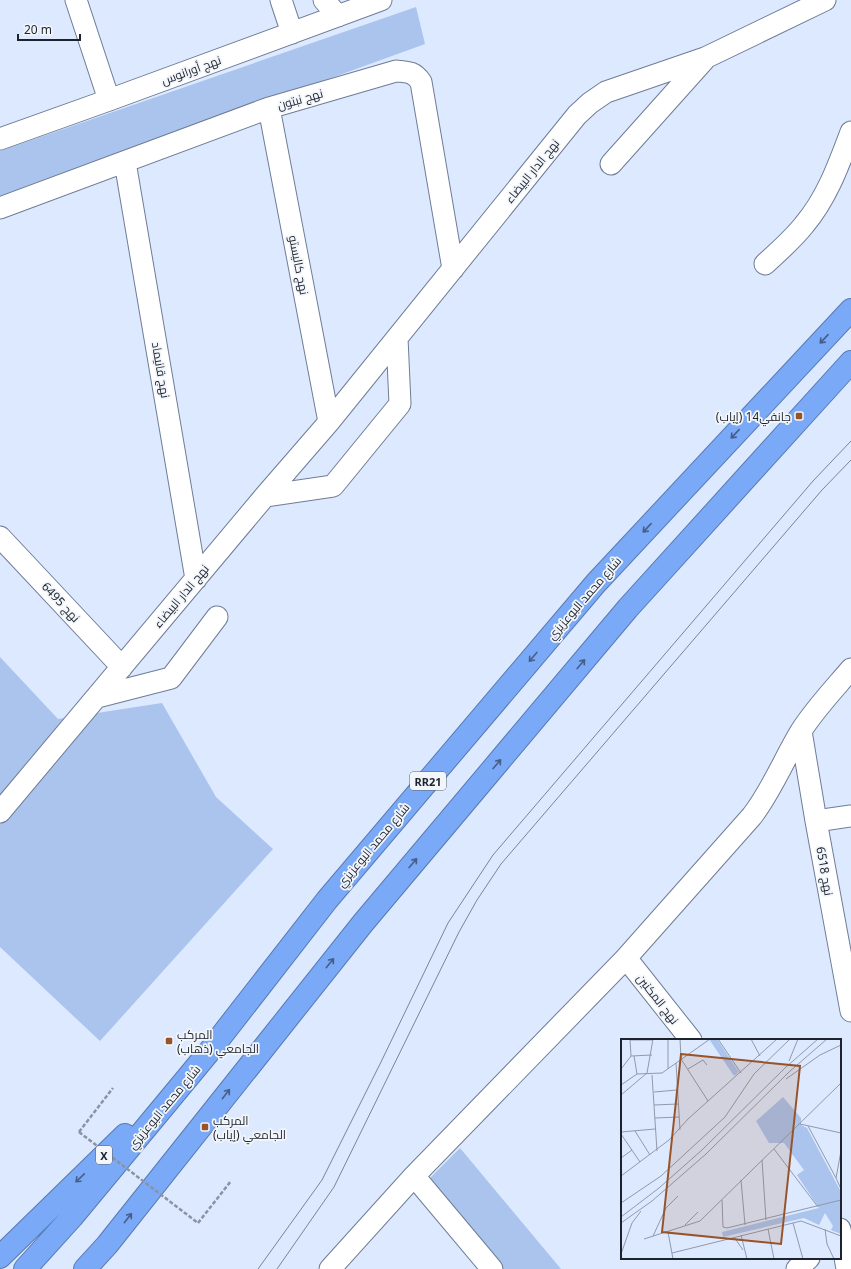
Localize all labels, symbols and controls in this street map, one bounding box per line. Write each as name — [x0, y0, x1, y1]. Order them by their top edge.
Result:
scale bar — [18, 16, 80, 42]
text: 20 m — [24, 21, 52, 38]
street label: نهج أورانوس — [159, 51, 223, 89]
street label: نهج نبتون — [275, 84, 325, 114]
street label: نهج الدار البيضاء — [501, 135, 563, 207]
street label: نهج كاليستو — [285, 234, 313, 296]
one-way arrow — [820, 334, 829, 344]
street label: نهج قانيماد — [148, 341, 174, 399]
place label: جانفي14 (إياب) — [716, 408, 791, 427]
marker: جانفي14 (إياب) — [794, 411, 804, 421]
one-way arrow — [731, 428, 740, 439]
one-way arrow — [642, 523, 651, 534]
street label: شارع محمد البوعزيزي — [543, 553, 626, 645]
street label: نهج الدار البيضاء — [149, 561, 213, 631]
street label: نهج 6495 — [38, 578, 84, 626]
one-way arrow — [528, 652, 537, 662]
one-way arrow — [576, 659, 585, 669]
one-way arrow — [492, 758, 501, 769]
road number: RR21 — [410, 772, 446, 790]
street label: شارع محمد البوعزيزي — [333, 799, 415, 892]
street label: نهج 6518 — [812, 845, 838, 897]
one-way arrow — [408, 858, 418, 868]
one-way arrow — [326, 958, 335, 969]
street label: نهج المكنين — [633, 970, 683, 1028]
place label: المركب الجامعي (ذهاب) — [177, 1026, 259, 1059]
marker: المركب الجامعي (ذهاب) — [164, 1036, 174, 1046]
inset map — [621, 1039, 841, 1259]
street label: شارع محمد البوعزيزي — [124, 1061, 206, 1154]
one-way arrow — [222, 1089, 230, 1100]
place label: المركب الجامعي (إياب) — [213, 1112, 286, 1145]
marker: المركب الجامعي (إياب) — [200, 1122, 210, 1132]
road number: X — [96, 1146, 112, 1164]
one-way arrow — [75, 1173, 85, 1183]
one-way arrow — [124, 1212, 132, 1223]

